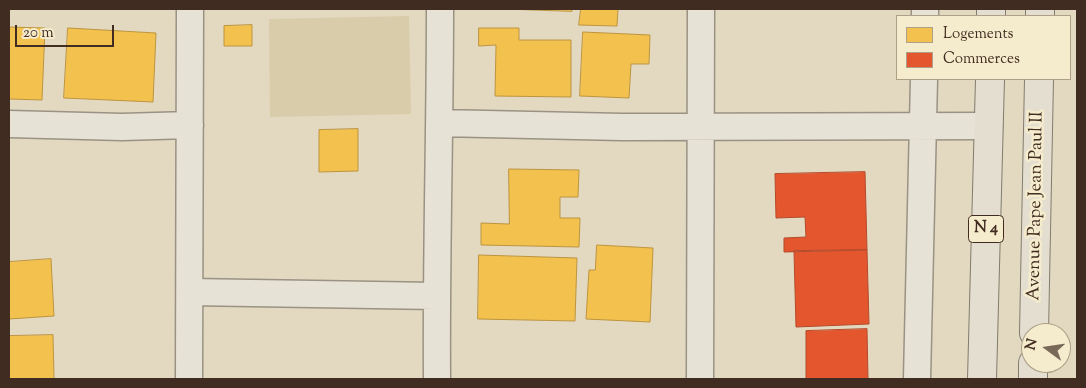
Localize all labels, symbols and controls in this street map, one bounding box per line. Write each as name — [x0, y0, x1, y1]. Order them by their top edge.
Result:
scale bar — [18, 15, 116, 47]
legend — [896, 15, 1071, 80]
text: 20 m — [23, 23, 54, 44]
text: Logements — [943, 24, 1013, 45]
text: Commerces — [943, 49, 1020, 70]
street label: Avenue Pape Jean Paul II — [1025, 111, 1049, 301]
road number: N 4 — [968, 215, 1004, 242]
north arrow — [1021, 323, 1071, 373]
text: N — [1021, 337, 1043, 352]

